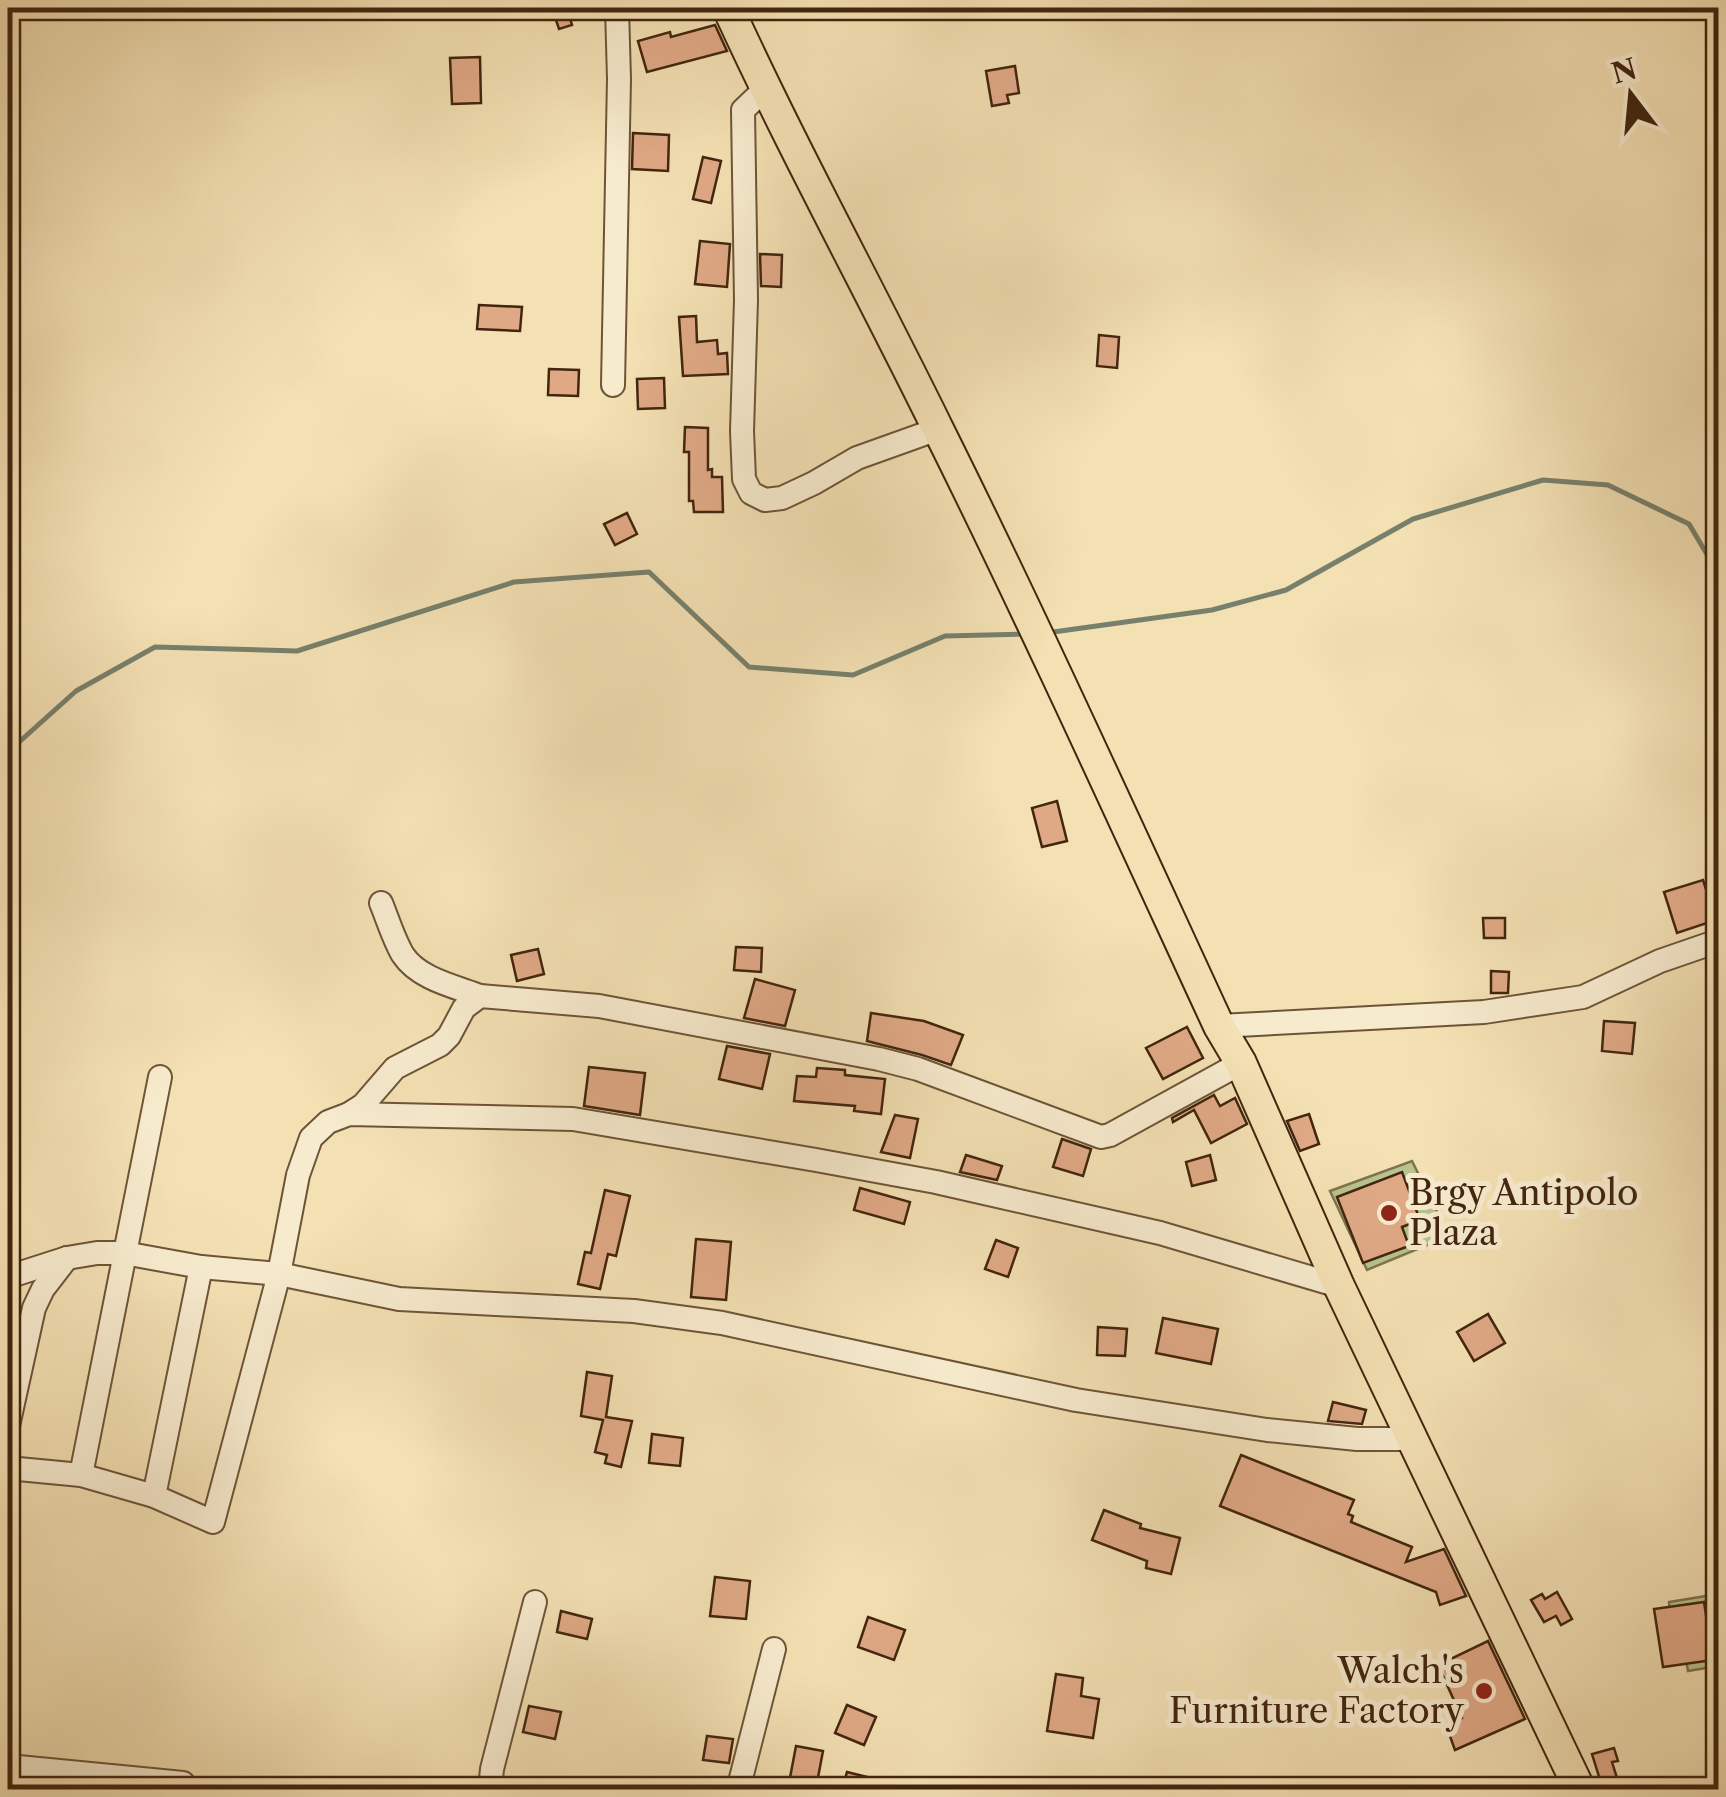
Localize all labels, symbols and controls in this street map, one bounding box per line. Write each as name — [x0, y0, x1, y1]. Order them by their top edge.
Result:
north arrow — [1581, 45, 1681, 145]
text: N — [1608, 51, 1640, 91]
place label: Brgy Antipolo Plaza — [1409, 1171, 1638, 1254]
marker: Brgy Antipolo Plaza — [1378, 1202, 1400, 1224]
place label: Walch's Furniture Factory — [1169, 1649, 1464, 1732]
marker: Walch's Furniture Factory — [1473, 1680, 1495, 1702]

